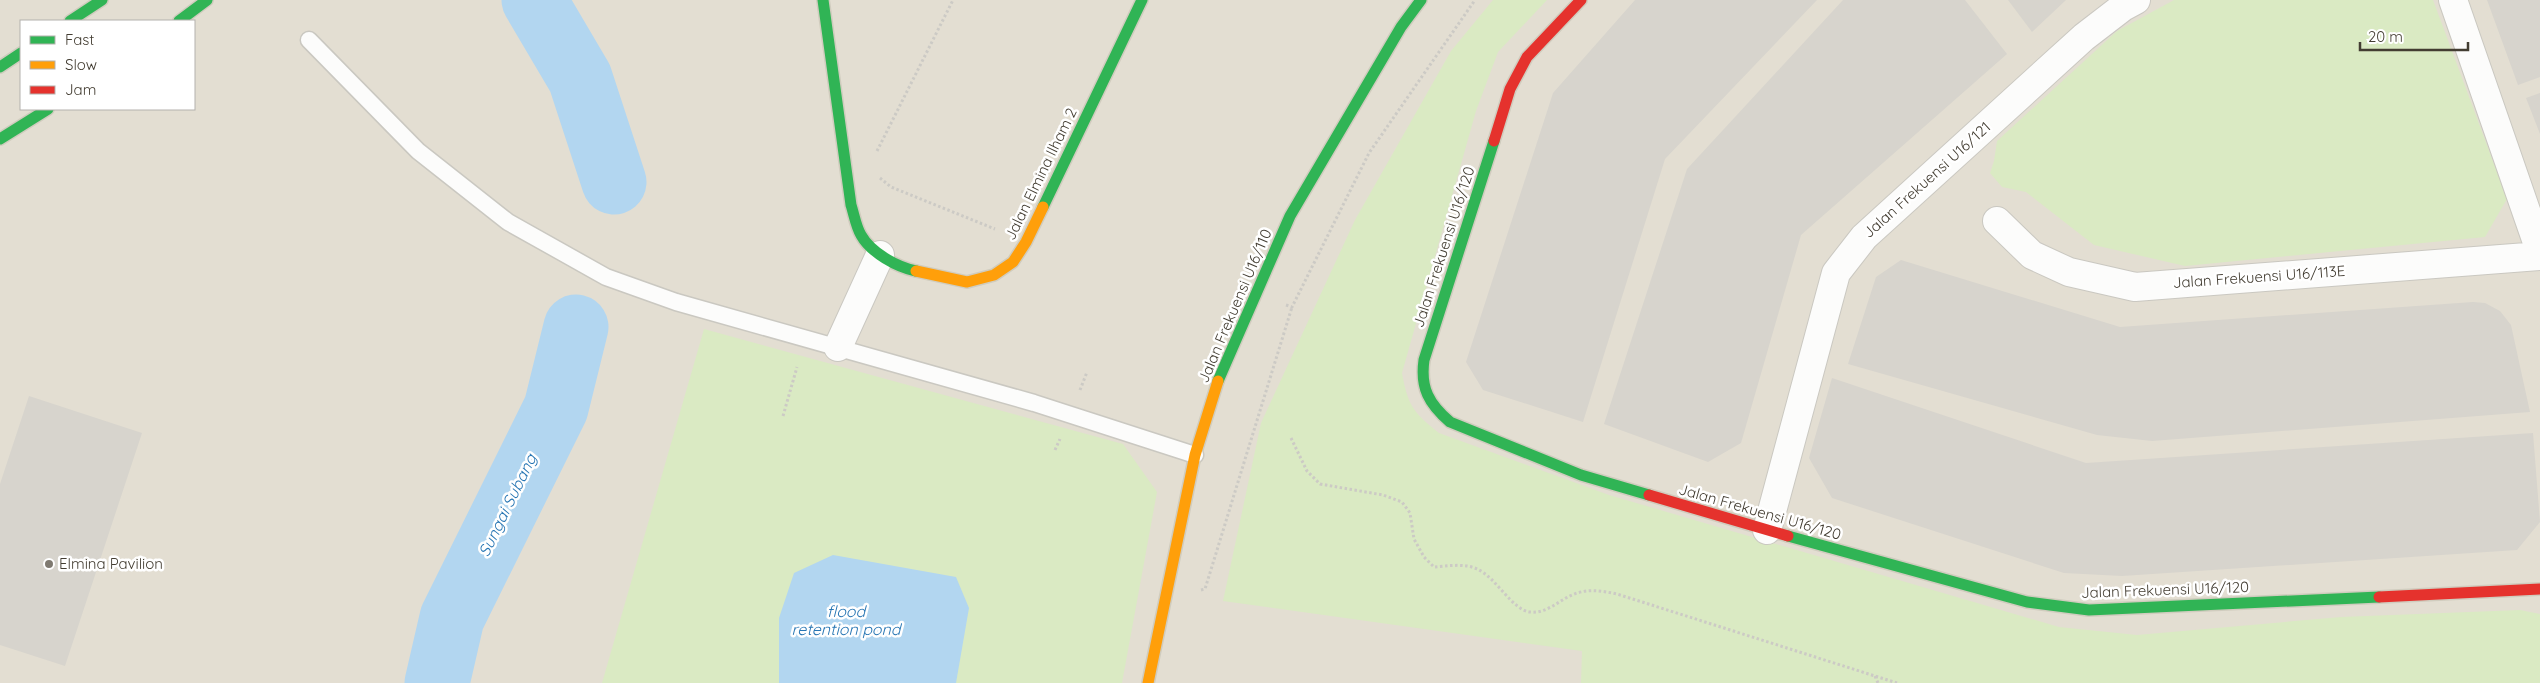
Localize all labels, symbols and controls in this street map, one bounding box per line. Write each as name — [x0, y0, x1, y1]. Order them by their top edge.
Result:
legend — [20, 20, 195, 110]
scale bar — [2360, 20, 2468, 52]
text: 20 m — [2368, 27, 2403, 46]
text: Fast — [65, 30, 94, 49]
text: Slow — [65, 55, 97, 74]
text: Jam — [65, 80, 96, 99]
street label: Jalan Elmina Ilham 2 — [1000, 105, 1081, 243]
street label: Jalan Frekuensi U16/121 — [1859, 117, 1994, 242]
street label: Jalan Frekuensi U16/120 — [1409, 164, 1479, 330]
street label: Jalan Frekuensi U16/110 — [1193, 226, 1276, 386]
street label: Jalan Frekuensi U16/113E — [2172, 261, 2346, 292]
water label: Sungai Subang — [474, 450, 541, 559]
street label: Jalan Frekuensi U16/120 — [1677, 479, 1844, 544]
place label: Elmina Pavilion — [59, 554, 163, 573]
marker: Elmina Pavilion — [43, 558, 55, 570]
street label: Jalan Frekuensi U16/120 — [2081, 577, 2249, 602]
water label: flood retention pond — [792, 601, 903, 639]

